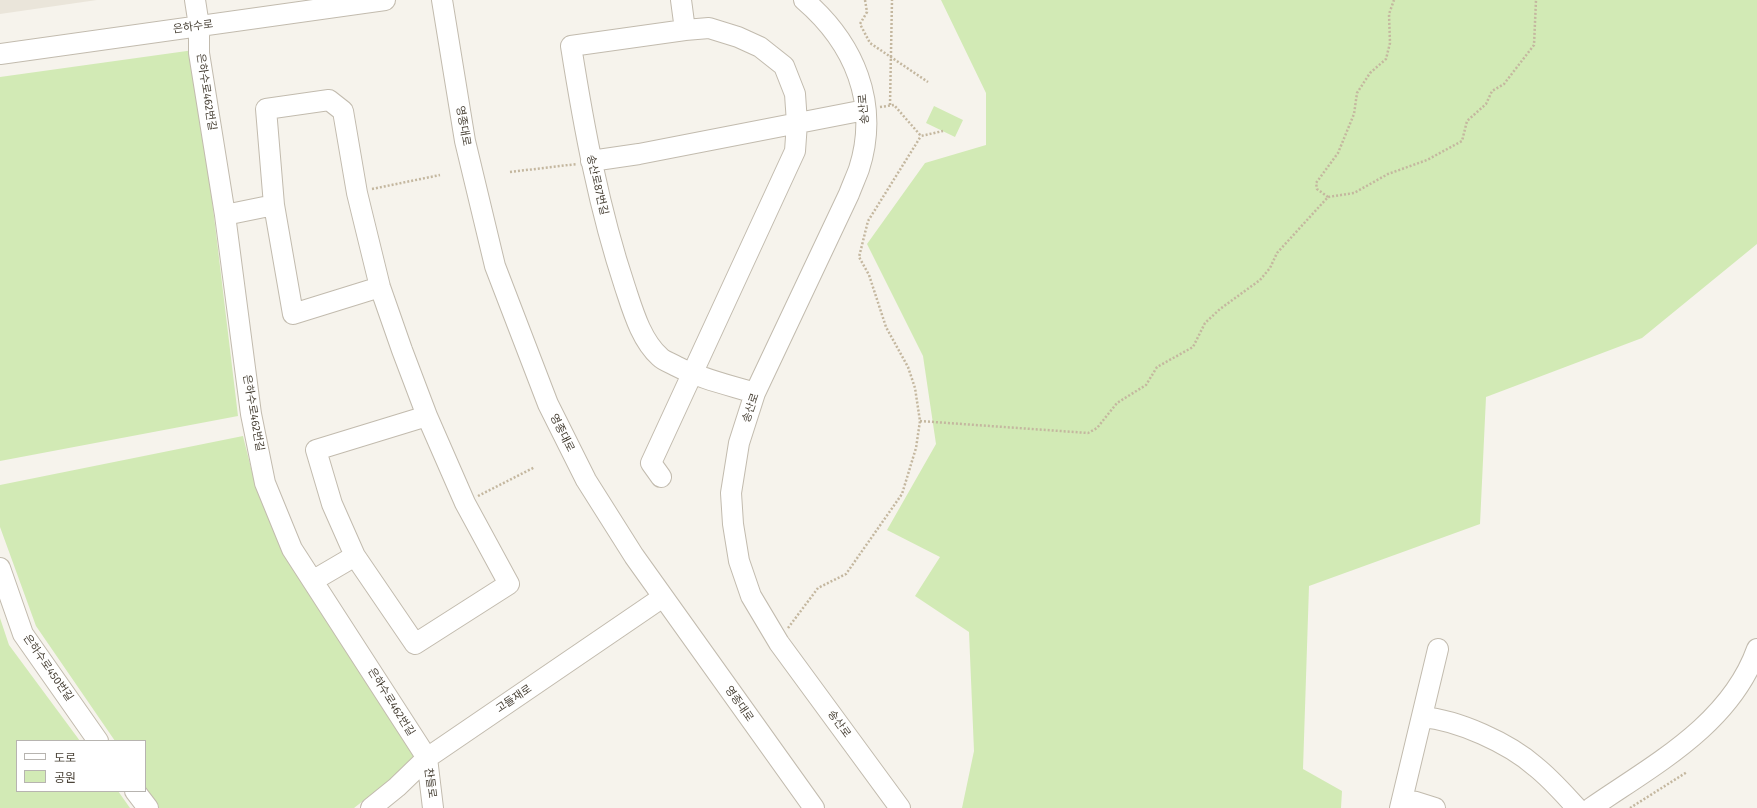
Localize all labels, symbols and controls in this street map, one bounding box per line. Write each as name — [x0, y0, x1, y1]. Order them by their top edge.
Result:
street label: 은하수로 — [172, 18, 214, 36]
street label: 은하수로462번길 — [193, 53, 219, 131]
street label: 송산로 — [856, 93, 872, 125]
street label: 영종대로 — [453, 105, 473, 147]
street label: 송산로87번길 — [584, 154, 610, 216]
street label: 은하수로462번길 — [240, 374, 266, 452]
street label: 송산로 — [740, 391, 762, 425]
street label: 영종대로 — [547, 412, 577, 454]
street label: 은하수로450번길 — [20, 632, 76, 704]
street label: 은하수로462번길 — [365, 666, 417, 738]
street label: 고들재로 — [494, 682, 534, 716]
street label: 영종대로 — [722, 684, 756, 724]
street label: 송산로 — [825, 708, 853, 740]
legend — [16, 740, 146, 792]
text: 도로 — [54, 751, 76, 765]
street label: 찬들로 — [421, 767, 439, 799]
text: 공원 — [54, 771, 76, 785]

